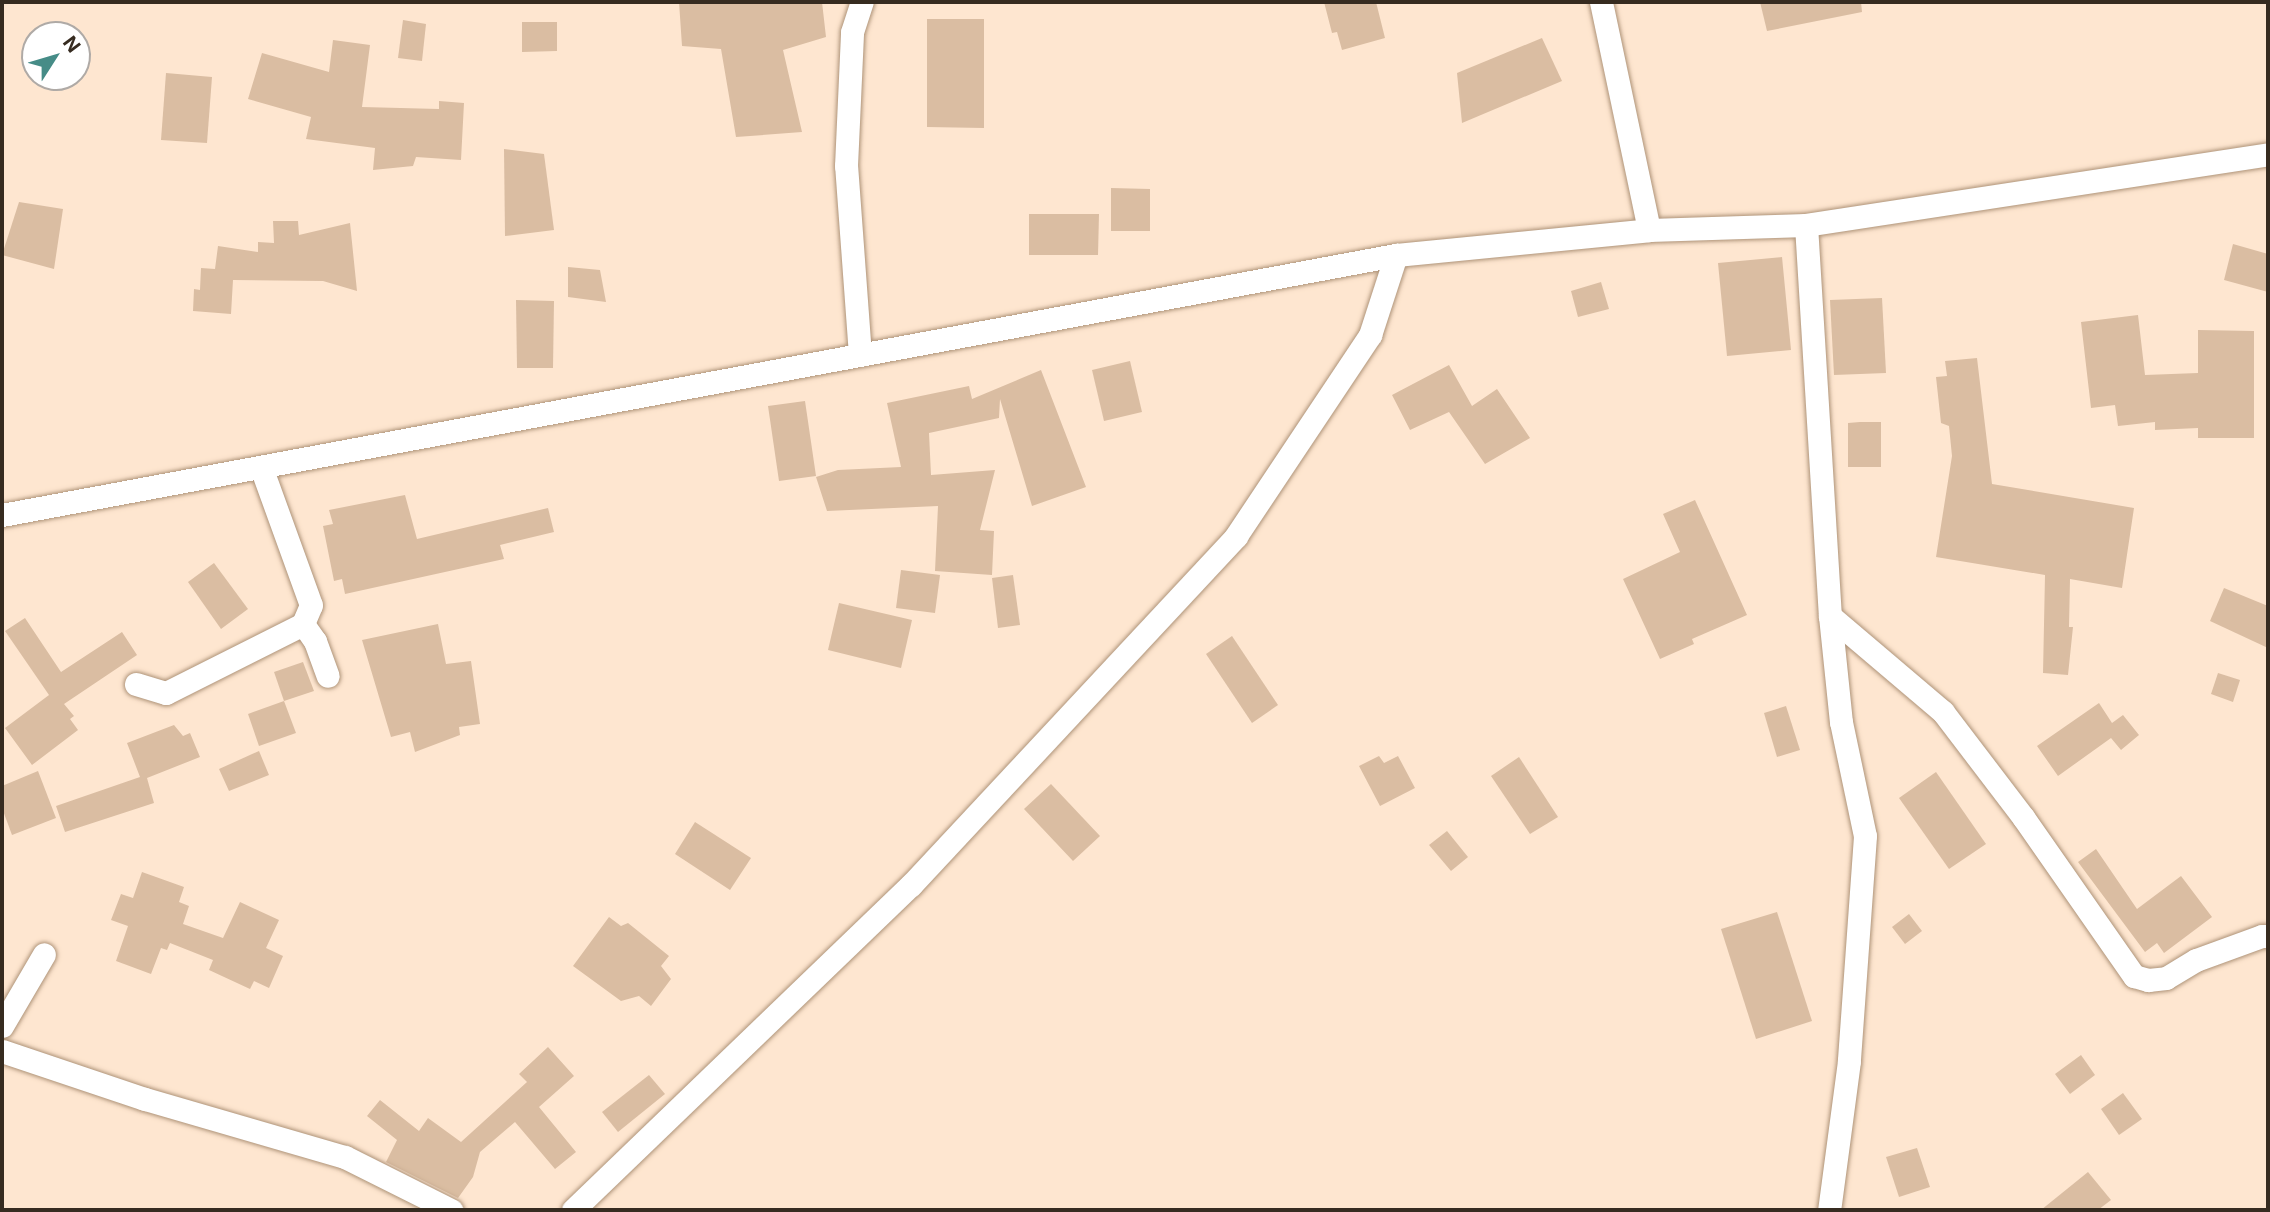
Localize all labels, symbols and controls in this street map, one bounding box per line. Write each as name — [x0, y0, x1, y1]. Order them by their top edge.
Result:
north arrow — [21, 21, 91, 91]
text: N — [58, 32, 85, 57]

